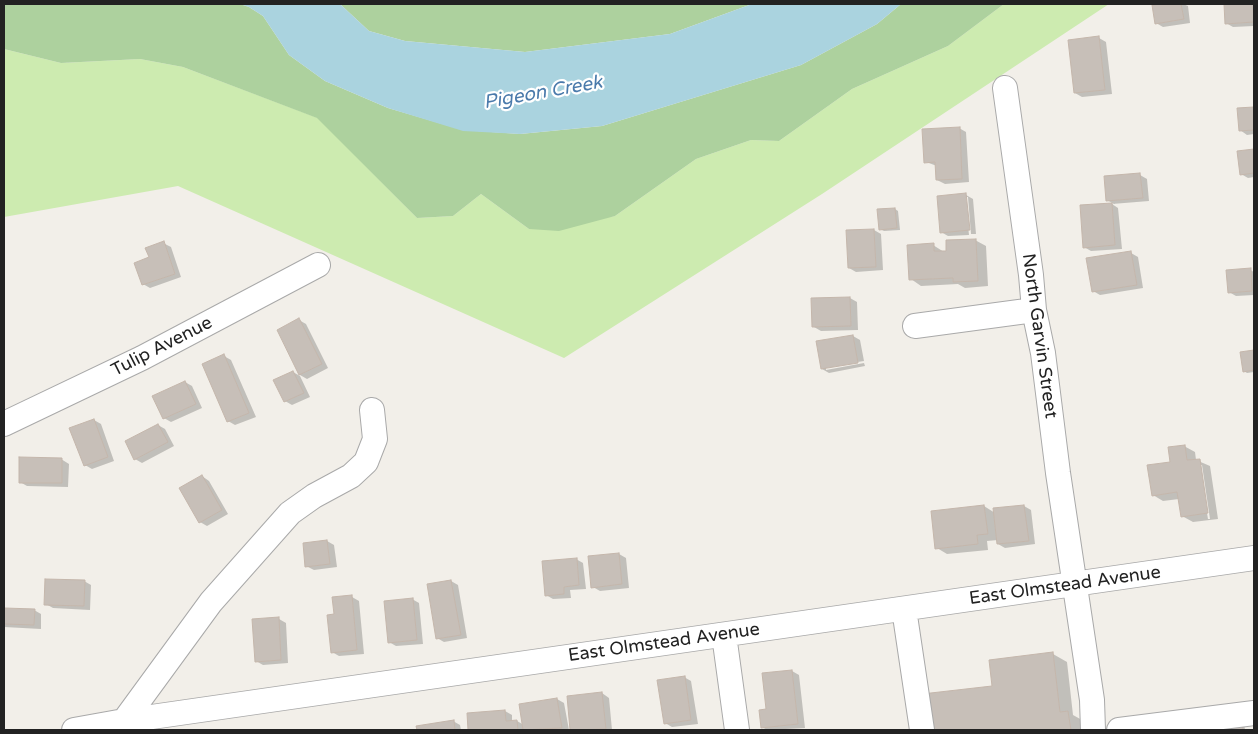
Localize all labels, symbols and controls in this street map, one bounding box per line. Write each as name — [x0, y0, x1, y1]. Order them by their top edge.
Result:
water label: Pigeon Creek — [482, 71, 604, 115]
street label: North Garvin Street — [1017, 252, 1061, 420]
street label: Tulip Avenue — [108, 312, 216, 382]
street label: East Olmstead Avenue — [968, 562, 1162, 610]
street label: East Olmstead Avenue — [567, 619, 761, 667]

